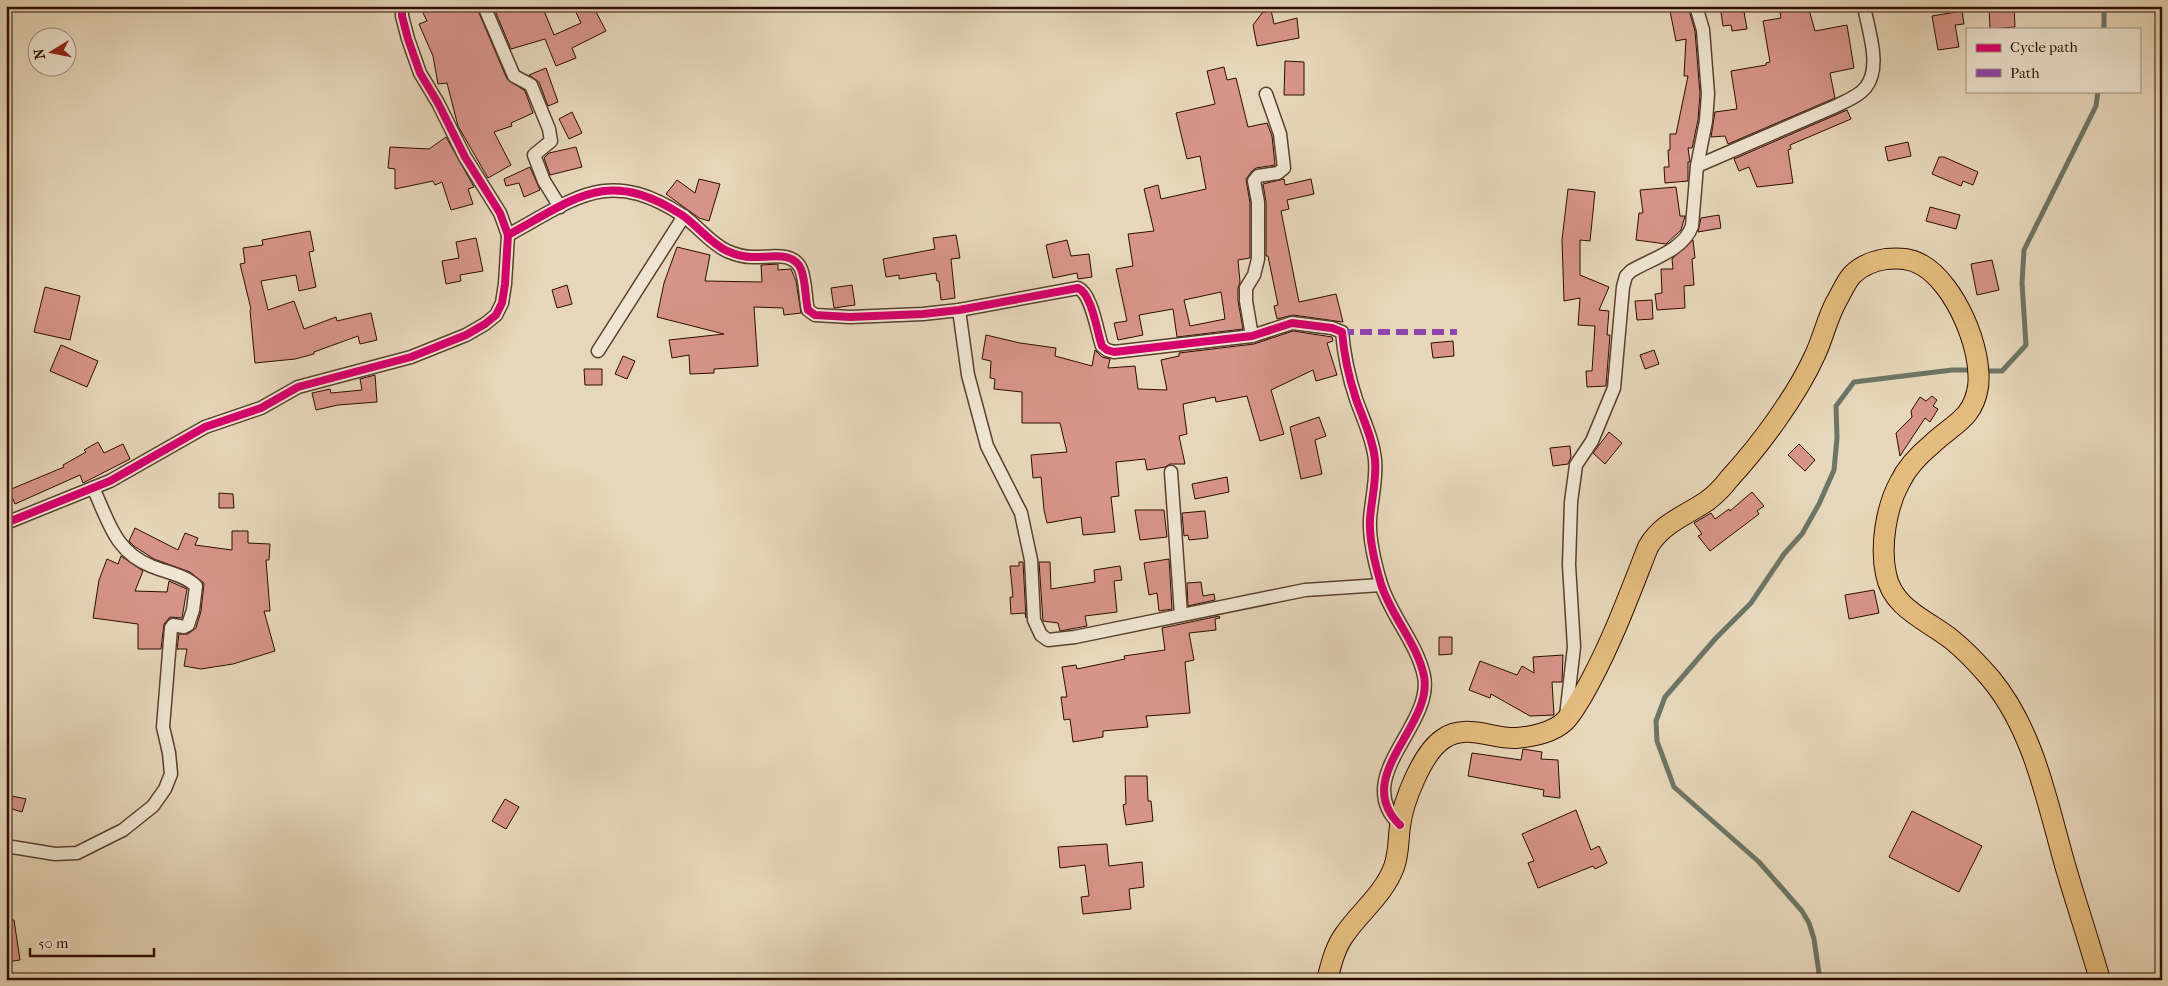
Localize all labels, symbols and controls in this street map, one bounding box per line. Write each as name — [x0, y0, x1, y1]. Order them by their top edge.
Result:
north arrow — [28, 28, 78, 78]
legend — [1966, 28, 2140, 92]
text: Cycle path — [2010, 38, 2078, 56]
text: N — [30, 47, 49, 61]
text: Path — [2010, 64, 2040, 82]
scale bar — [30, 926, 154, 958]
text: 50 m — [38, 934, 69, 952]

